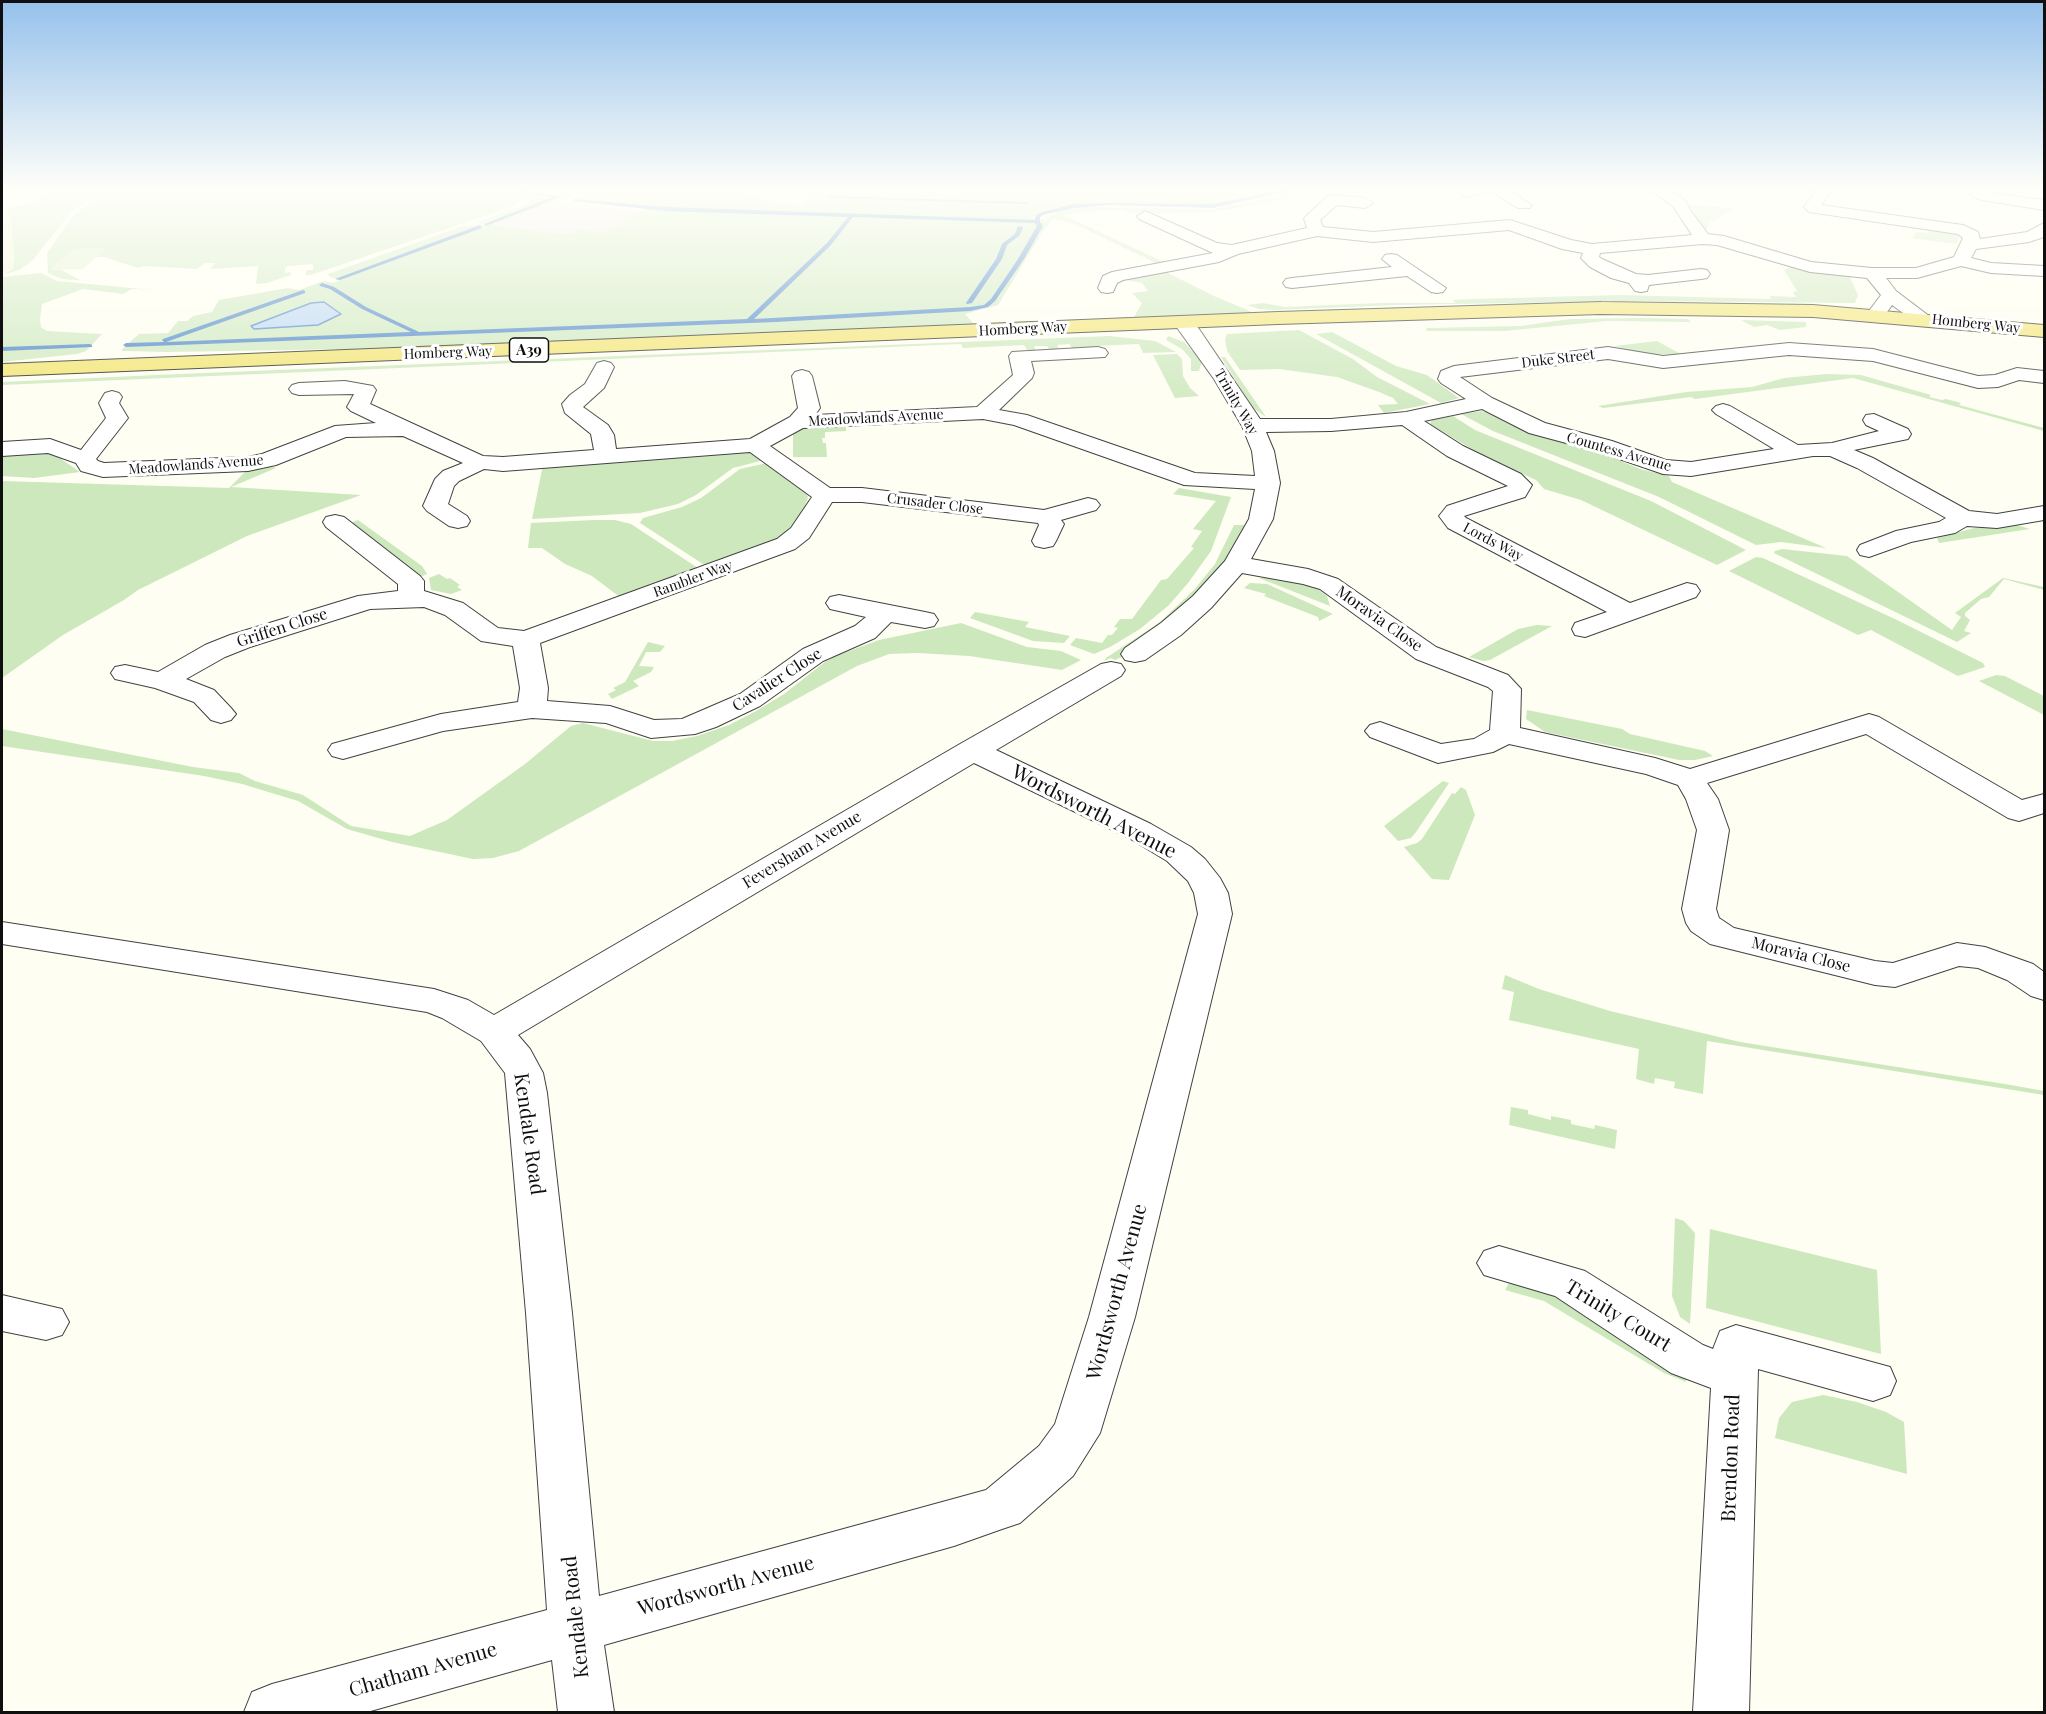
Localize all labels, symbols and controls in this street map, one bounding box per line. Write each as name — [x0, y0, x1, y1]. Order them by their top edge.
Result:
street label: Homberg Way — [1931, 311, 2021, 337]
street label: Homberg Way — [978, 318, 1068, 340]
road number: A39 — [510, 338, 548, 362]
street label: Homberg Way — [404, 343, 492, 363]
street label: Duke Street — [1520, 346, 1596, 372]
street label: Trinity Way — [1211, 366, 1261, 438]
street label: Meadowlands Avenue — [808, 406, 944, 430]
street label: Countess Avenue — [1565, 429, 1673, 475]
street label: Meadowlands Avenue — [128, 452, 264, 478]
street label: Crusader Close — [886, 490, 984, 518]
street label: Lords Way — [1460, 519, 1526, 565]
street label: Rambler Way — [651, 557, 735, 601]
street label: Moravia Close — [1332, 582, 1426, 656]
street label: Griffen Close — [234, 604, 330, 652]
street label: Cavalier Close — [729, 644, 825, 716]
street label: Wordsworth Avenue — [1008, 760, 1180, 864]
street label: Feversham Avenue — [739, 807, 865, 893]
street label: Moravia Close — [1750, 933, 1852, 977]
street label: Kendale Road — [509, 1071, 549, 1197]
street label: Wordsworth Avenue — [1082, 1201, 1152, 1383]
street label: Trinity Court — [1561, 1275, 1675, 1357]
street label: Brendon Road — [1717, 1394, 1745, 1522]
street label: Wordsworth Avenue — [635, 1551, 817, 1621]
street label: Kendale Road — [558, 1555, 594, 1679]
street label: Chatham Avenue — [346, 1637, 500, 1703]

